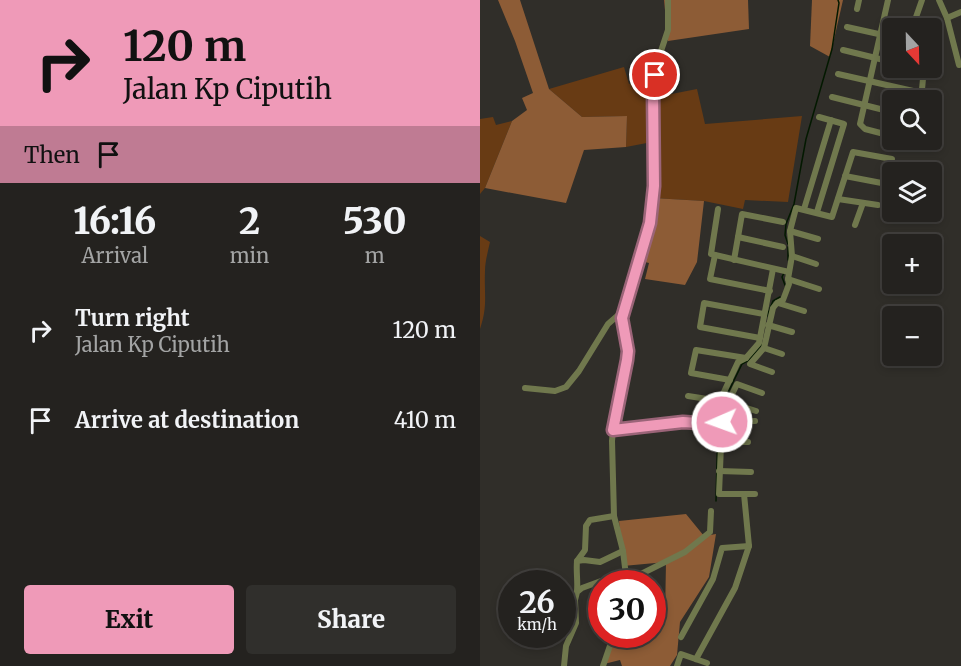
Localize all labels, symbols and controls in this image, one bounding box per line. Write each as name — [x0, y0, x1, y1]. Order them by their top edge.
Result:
north arrow — [882, 18, 942, 78]
map controls — [882, 18, 942, 366]
text: 120 m — [123, 20, 246, 72]
icon: right — [24, 24, 102, 102]
pin — [629, 49, 680, 100]
icon: arrive — [638, 58, 671, 91]
text: Jalan Kp Ciputih — [123, 72, 332, 106]
button: search — [882, 90, 942, 150]
icon: arrive — [92, 138, 125, 171]
text: Then — [24, 141, 80, 169]
button: layers — [882, 162, 942, 222]
text: 16:16 — [73, 199, 156, 244]
text: 2 — [239, 199, 260, 244]
text: 530 — [343, 199, 407, 244]
button: + — [882, 234, 942, 294]
text: Arrival — [81, 243, 148, 268]
text: min — [230, 243, 269, 268]
text: m — [365, 243, 385, 268]
text: Turn right — [75, 304, 189, 332]
button: − — [882, 306, 942, 366]
icon: right — [24, 314, 57, 347]
text: 120 m — [392, 316, 456, 344]
text: Jalan Kp Ciputih — [75, 332, 230, 357]
position arrow — [690, 390, 754, 454]
icon: arrive — [24, 404, 57, 437]
text: Arrive at destination — [75, 406, 299, 434]
text: 410 m — [394, 406, 456, 434]
speed limit sign: 30 — [588, 570, 666, 648]
text: 26 — [519, 583, 555, 621]
button: Exit — [24, 585, 234, 654]
button: Share — [246, 585, 456, 654]
text: km/h — [517, 615, 557, 634]

